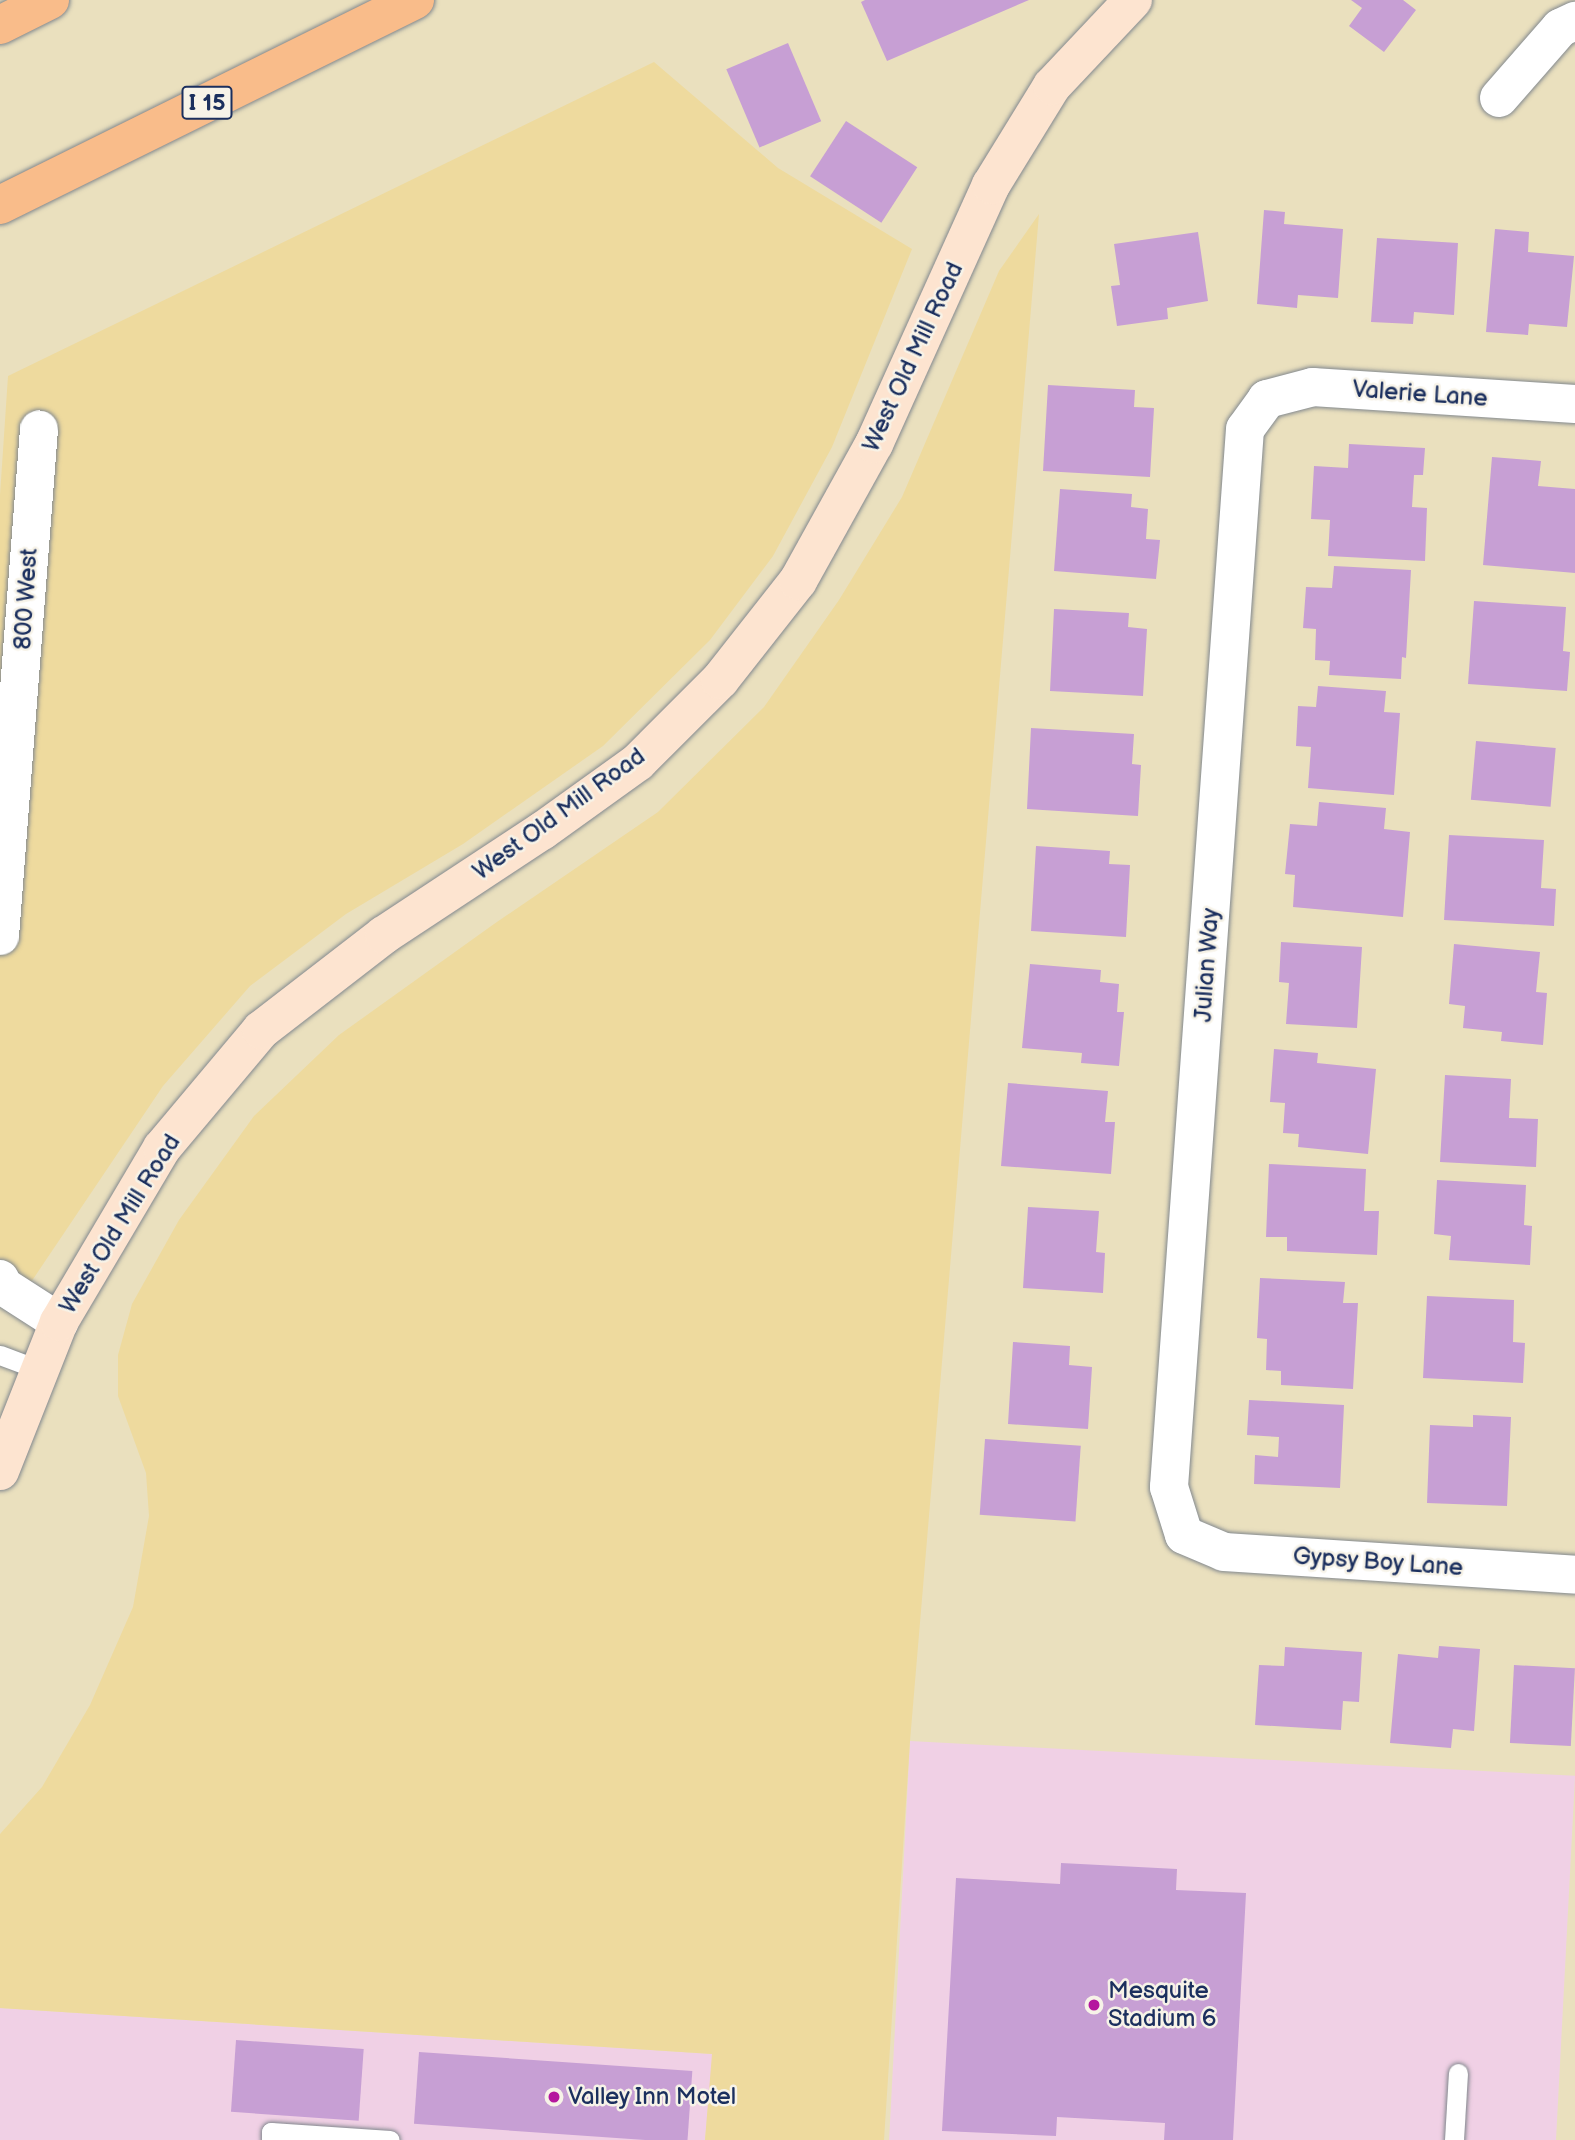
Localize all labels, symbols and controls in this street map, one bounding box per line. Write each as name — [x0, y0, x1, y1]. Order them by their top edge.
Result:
road number: I 15 — [181, 83, 233, 122]
street label: West Old Mill Road — [856, 258, 970, 456]
street label: Valerie Lane — [1351, 375, 1489, 413]
street label: 800 West — [8, 547, 44, 651]
street label: West Old Mill Road — [467, 742, 651, 886]
street label: Julian Way — [1189, 906, 1225, 1024]
street label: West Old Mill Road — [53, 1129, 187, 1319]
street label: Gypsy Boy Lane — [1290, 1542, 1466, 1582]
place label: Mesquite Stadium 6 — [1108, 1977, 1216, 2033]
marker: Mesquite Stadium 6 — [1086, 1997, 1102, 2013]
place label: Valley Inn Motel — [568, 2083, 738, 2111]
marker: Valley Inn Motel — [546, 2089, 562, 2105]

